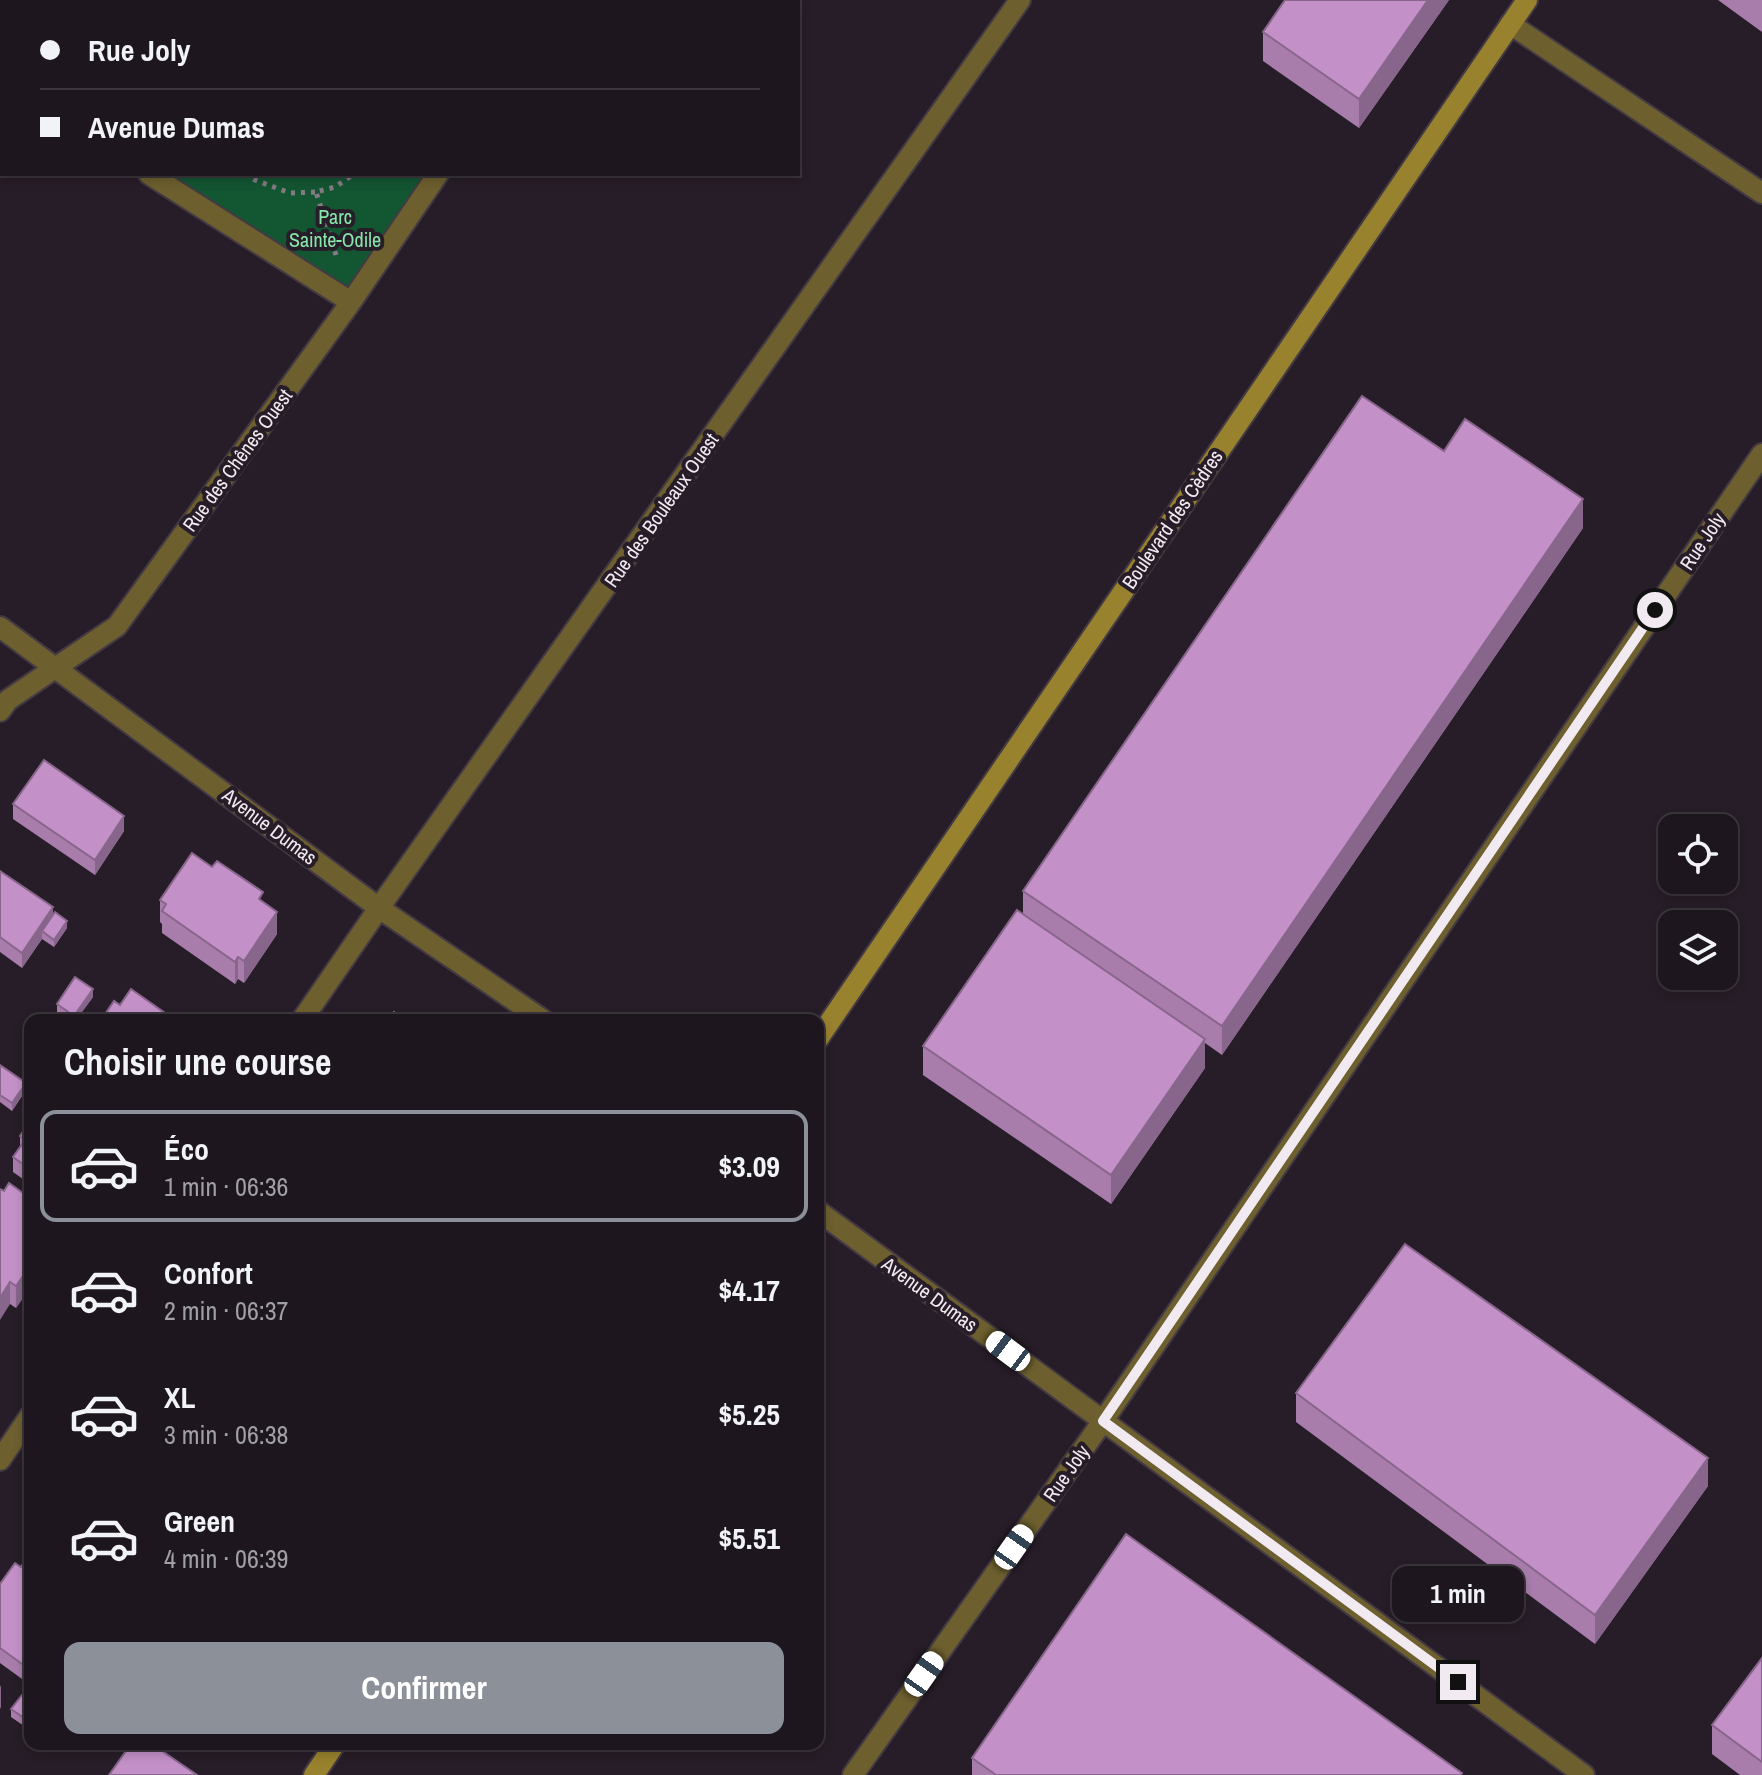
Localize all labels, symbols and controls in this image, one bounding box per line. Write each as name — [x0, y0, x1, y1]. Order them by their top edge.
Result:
text: Rue Joly — [88, 30, 191, 70]
text: Avenue Dumas — [88, 107, 265, 147]
park label: Parc Sainte-Odile — [289, 203, 381, 253]
street label: Rue des Chênes Ouest — [176, 383, 298, 537]
street label: Rue des Bouleaux Ouest — [598, 427, 725, 592]
street label: Boulevard des Cèdres — [1115, 444, 1229, 594]
street label: Rue Joly — [1673, 506, 1731, 575]
route start — [1637, 592, 1673, 628]
street label: Avenue Dumas — [216, 781, 323, 870]
map controls — [1658, 814, 1738, 990]
button: locate — [1658, 814, 1738, 894]
button: layers — [1658, 910, 1738, 990]
text: Choisir une course — [64, 1038, 331, 1086]
text: Éco — [164, 1129, 209, 1169]
icon: car — [68, 1130, 140, 1202]
text: $3.09 — [718, 1146, 780, 1186]
text: 1 min · 06:36 — [164, 1169, 288, 1204]
street label: Avenue Dumas — [876, 1250, 983, 1338]
text: Confort — [164, 1253, 253, 1293]
icon: car — [68, 1254, 140, 1326]
text: $4.17 — [718, 1270, 780, 1310]
text: 2 min · 06:37 — [164, 1293, 288, 1328]
car — [982, 1327, 1034, 1375]
text: XL — [164, 1377, 195, 1417]
icon: car — [68, 1378, 140, 1450]
text: $5.25 — [718, 1394, 780, 1434]
text: 3 min · 06:38 — [164, 1417, 288, 1452]
street label: Rue Joly — [1037, 1438, 1096, 1507]
text: Green — [164, 1501, 235, 1541]
icon: car — [68, 1502, 140, 1574]
text: $5.51 — [718, 1518, 780, 1558]
car — [990, 1520, 1038, 1574]
text: 4 min · 06:39 — [164, 1541, 288, 1576]
callout: 1 min — [1392, 1566, 1524, 1622]
text: 1 min — [1430, 1576, 1486, 1611]
button: Confirmer — [64, 1642, 784, 1734]
car — [900, 1647, 948, 1701]
route end — [1440, 1664, 1476, 1700]

